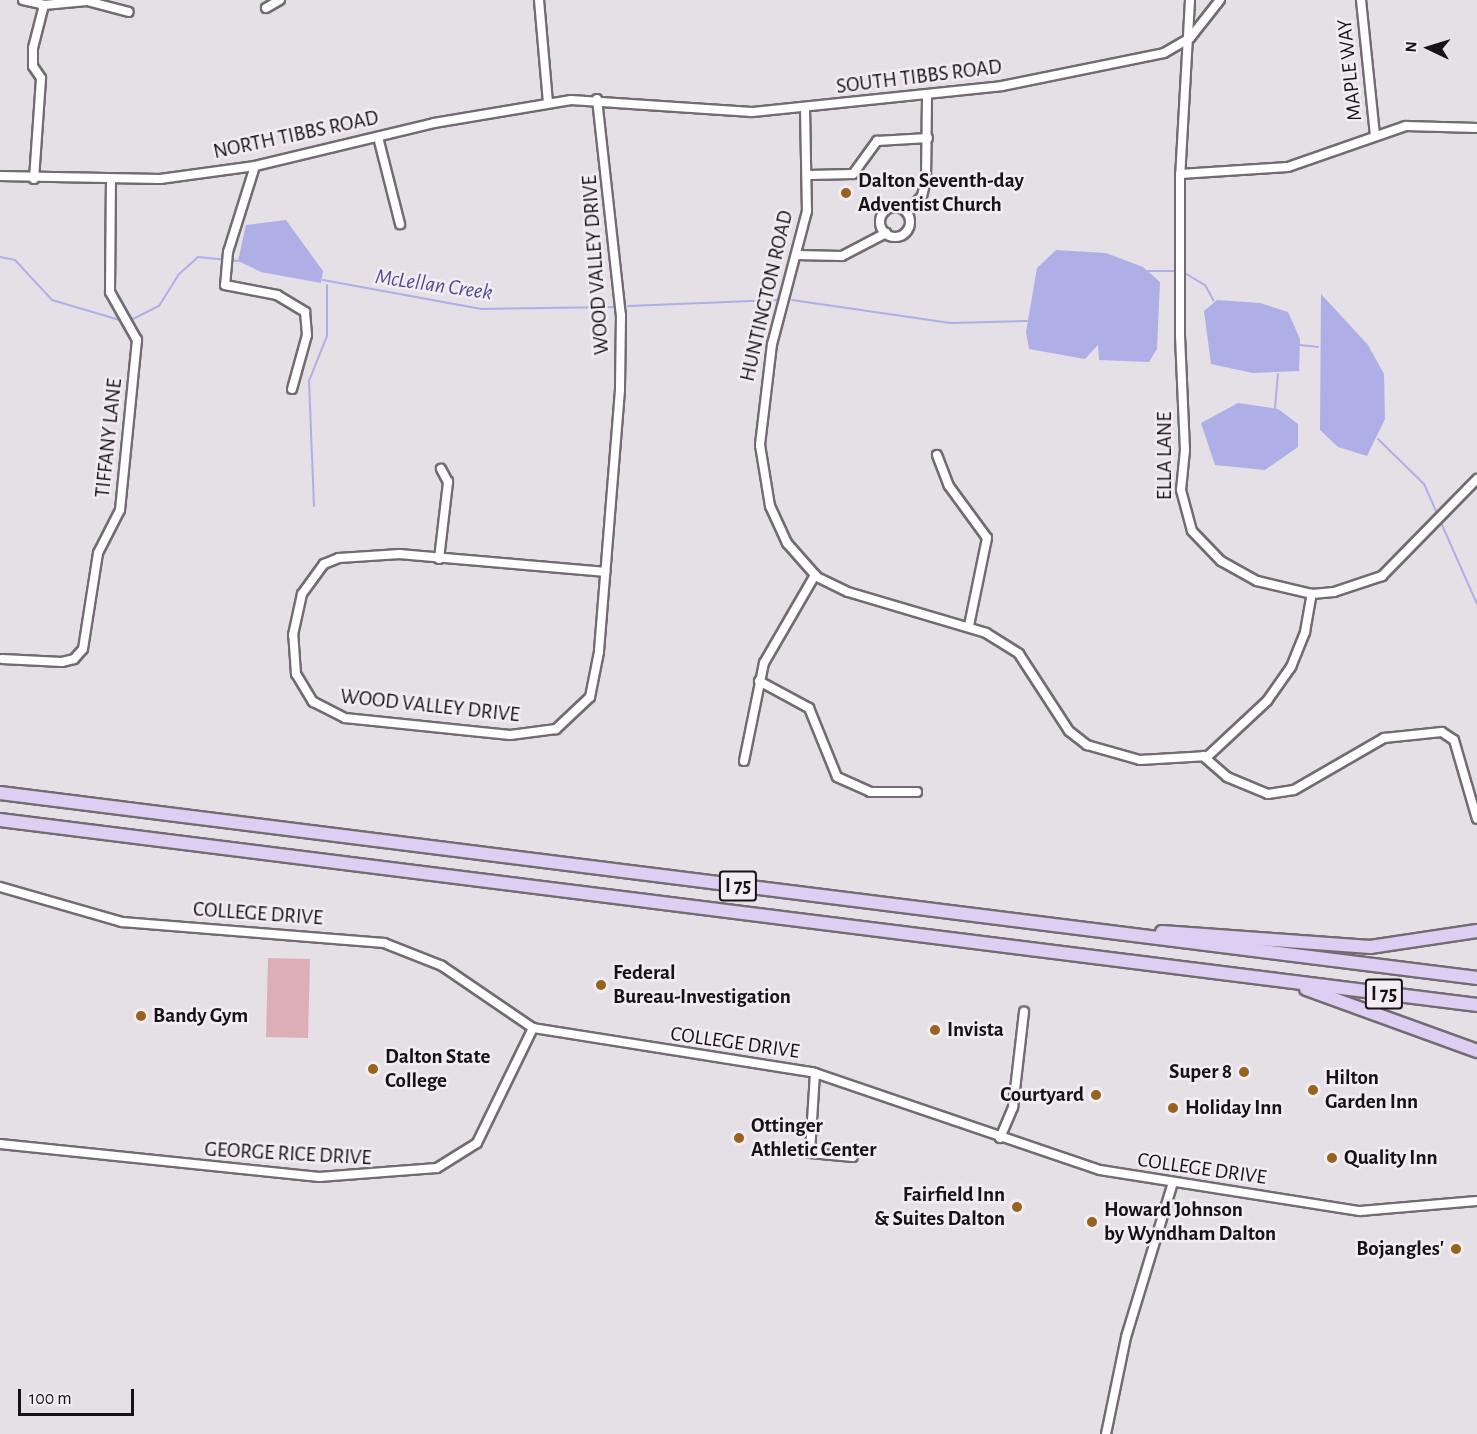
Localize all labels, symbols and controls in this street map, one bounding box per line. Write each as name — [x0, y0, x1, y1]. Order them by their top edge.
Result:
street label: MAPLE WAY — [1332, 18, 1368, 122]
north arrow — [1399, 18, 1459, 78]
text: N — [1403, 41, 1419, 53]
street label: SOUTH TIBBS ROAD — [835, 54, 1003, 100]
street label: NORTH TIBBS ROAD — [211, 105, 381, 165]
place label: Dalton Seventh-day Adventist Church — [858, 168, 1024, 218]
street label: WOOD VALLEY DRIVE — [577, 174, 615, 356]
marker: Dalton Seventh-day Adventist Church — [839, 186, 853, 200]
street label: HUNTINGTON ROAD — [735, 208, 799, 384]
water label: McLellan Creek — [374, 264, 494, 306]
street label: TIFFANY LANE — [90, 377, 128, 499]
street label: ELLA LANE — [1152, 412, 1178, 500]
street label: WOOD VALLEY DRIVE — [339, 684, 521, 728]
road number: I 75 — [718, 869, 758, 903]
street label: COLLEGE DRIVE — [192, 897, 324, 931]
place label: Federal Bureau-Investigation — [613, 960, 791, 1010]
road number: I 75 — [1364, 977, 1404, 1011]
marker: Federal Bureau-Investigation — [594, 978, 608, 992]
place label: Bandy Gym — [153, 1003, 248, 1029]
marker: Bandy Gym — [134, 1009, 148, 1023]
place label: Invista — [947, 1017, 1004, 1043]
street label: COLLEGE DRIVE — [669, 1021, 801, 1065]
marker: Invista — [928, 1023, 942, 1037]
place label: Dalton State College — [385, 1044, 490, 1094]
place label: Super 8 — [1169, 1059, 1232, 1085]
marker: Dalton State College — [366, 1062, 380, 1076]
marker: Super 8 — [1237, 1065, 1251, 1079]
place label: Hilton Garden Inn — [1325, 1065, 1418, 1115]
place label: Courtyard — [1000, 1082, 1084, 1108]
marker: Hilton Garden Inn — [1306, 1083, 1320, 1097]
marker: Courtyard — [1089, 1088, 1103, 1102]
place label: Holiday Inn — [1185, 1095, 1282, 1121]
marker: Holiday Inn — [1166, 1101, 1180, 1115]
place label: Ottinger Athletic Center — [751, 1113, 876, 1163]
marker: Ottinger Athletic Center — [732, 1131, 746, 1145]
street label: GEORGE RICE DRIVE — [204, 1137, 372, 1171]
place label: Quality Inn — [1344, 1145, 1438, 1171]
street label: COLLEGE DRIVE — [1136, 1147, 1268, 1191]
marker: Quality Inn — [1325, 1151, 1339, 1165]
place label: Fairfield Inn & Suites Dalton — [874, 1182, 1005, 1232]
place label: Howard Johnson by Wyndham Dalton — [1104, 1197, 1276, 1247]
marker: Fairfield Inn & Suites Dalton — [1010, 1200, 1024, 1214]
marker: Howard Johnson by Wyndham Dalton — [1085, 1215, 1099, 1229]
place label: Bojangles' — [1356, 1236, 1444, 1262]
marker: Bojangles' — [1449, 1242, 1463, 1256]
scale bar — [21, 1377, 136, 1415]
text: 100 m — [29, 1390, 72, 1408]

